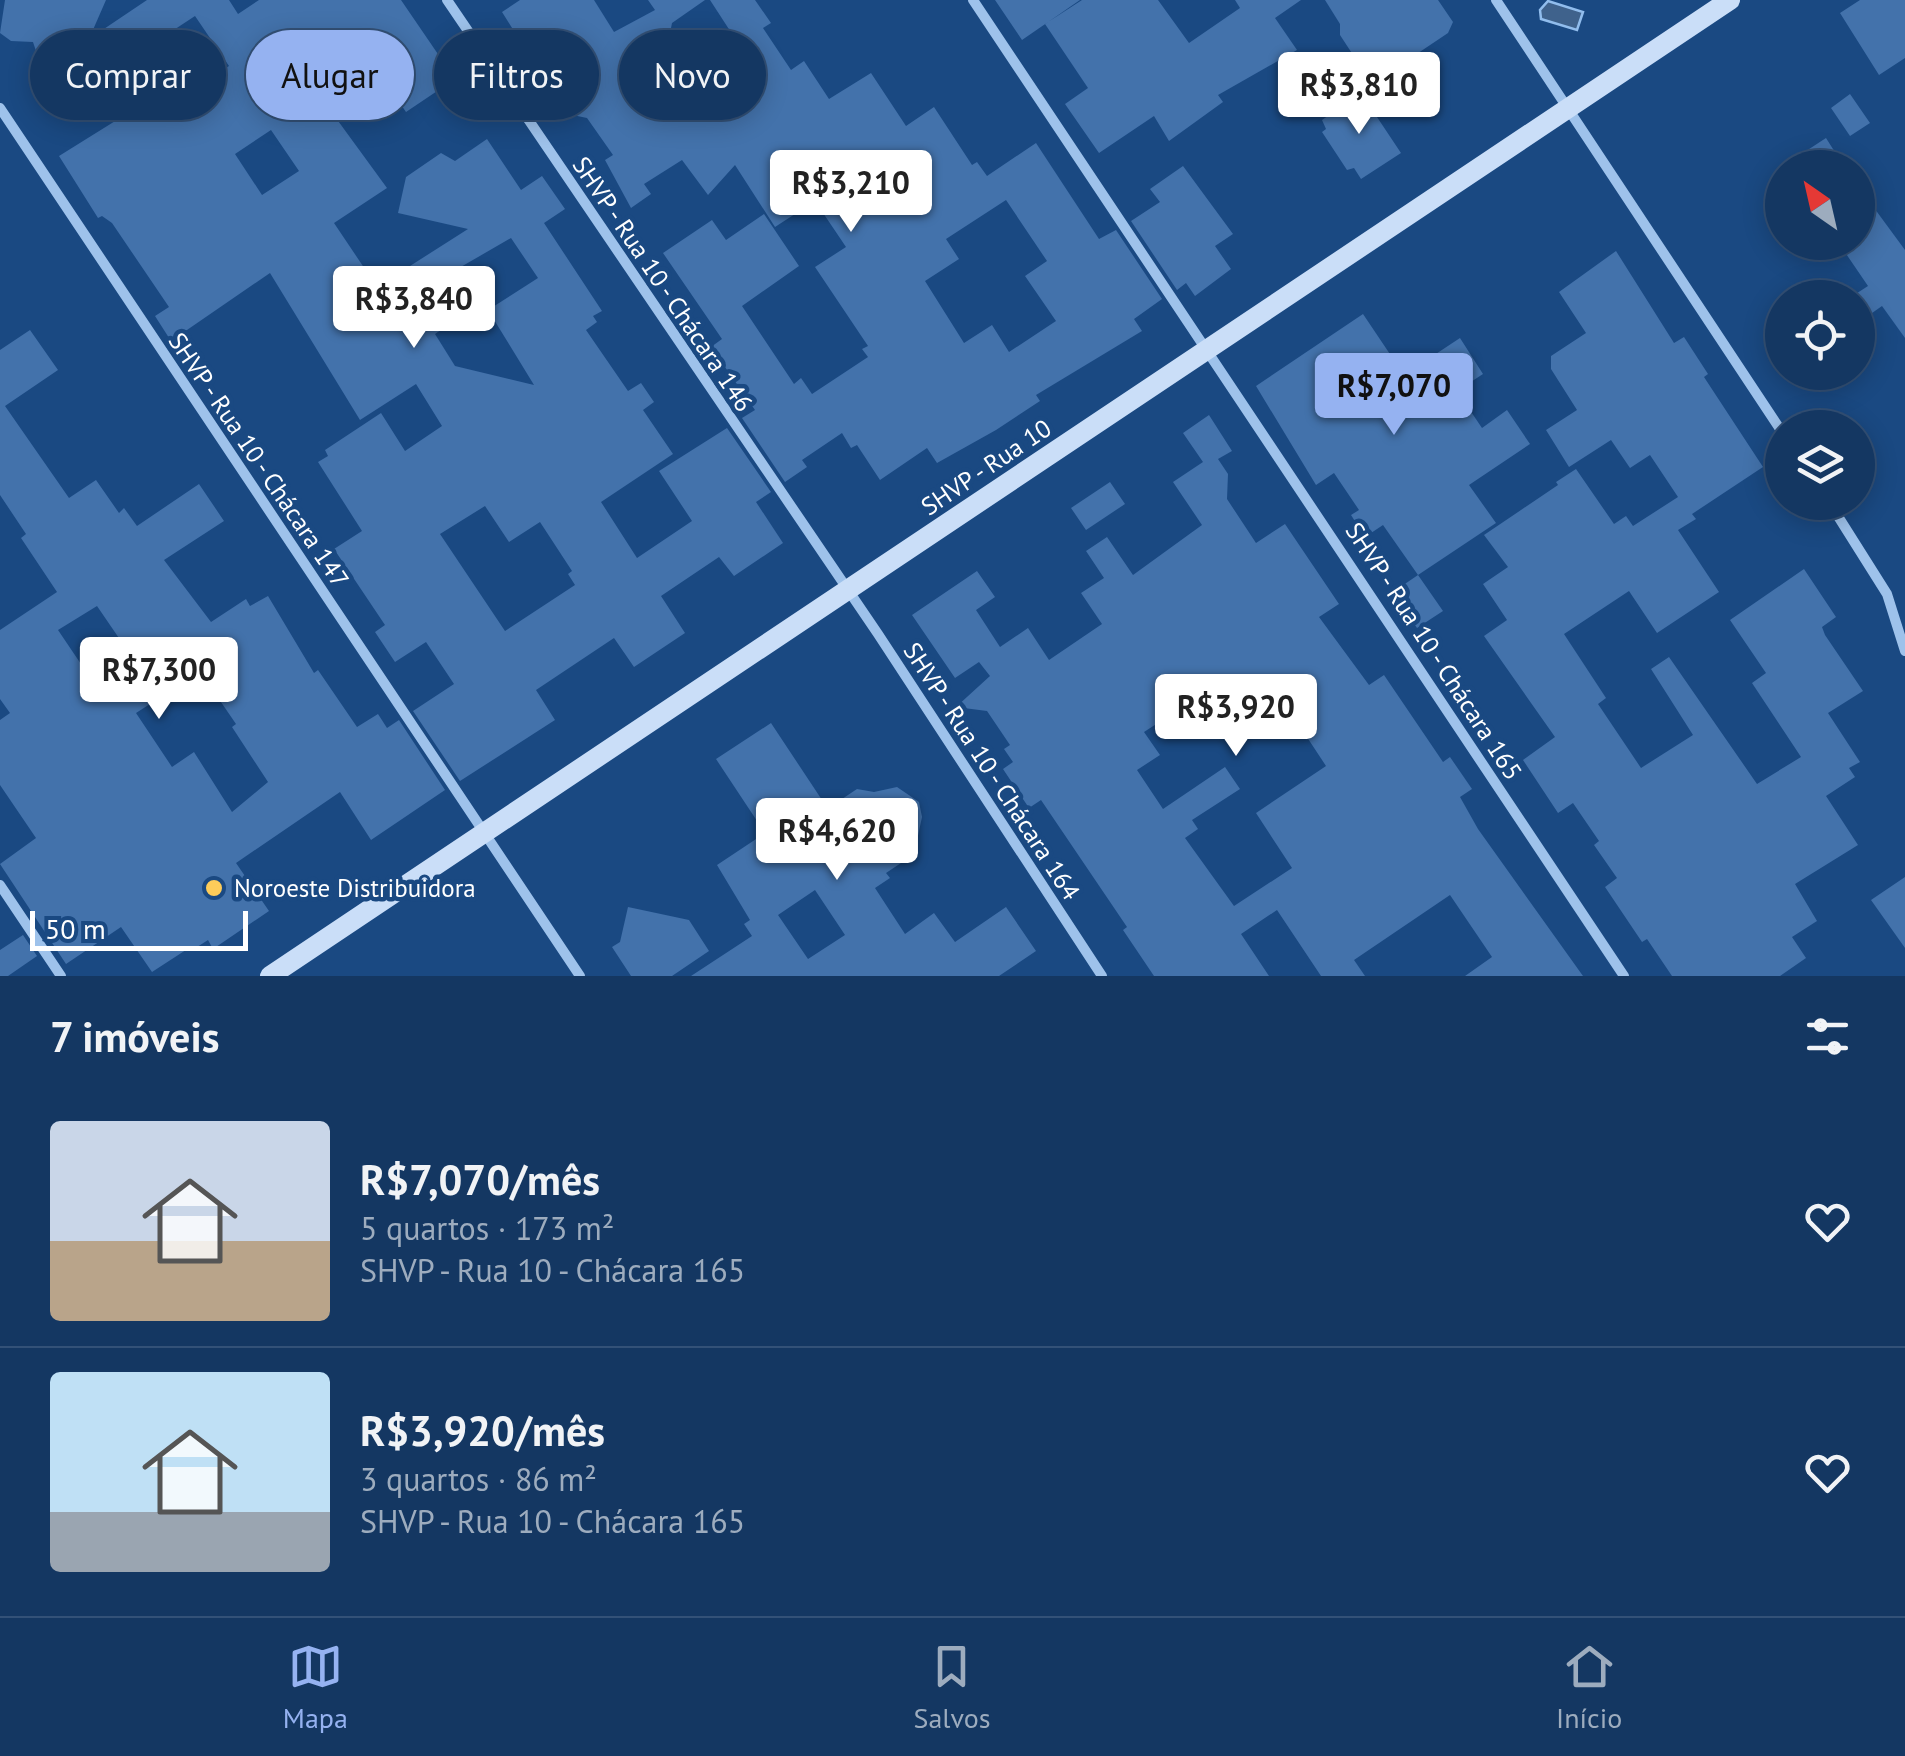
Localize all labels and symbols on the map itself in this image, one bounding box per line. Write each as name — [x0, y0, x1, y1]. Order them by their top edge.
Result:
pin: R$3,810 — [1267, 52, 1451, 137]
street label: SHVP - Rua 10 - Chácara 146 — [566, 150, 760, 418]
pin: R$3,210 — [759, 150, 943, 235]
north arrow — [1765, 150, 1875, 260]
pin: R$3,840 — [322, 266, 506, 351]
street label: SHVP - Rua 10 - Chácara 147 — [162, 326, 356, 594]
pin: R$7,070 — [1302, 353, 1486, 438]
street label: SHVP - Rua 10 — [915, 412, 1057, 522]
street label: SHVP - Rua 10 - Chácara 165 — [1339, 516, 1529, 786]
street label: SHVP - Rua 10 - Chácara 164 — [897, 636, 1088, 906]
pin: R$7,300 — [67, 637, 251, 722]
pin: R$3,920 — [1144, 674, 1328, 759]
pin: R$4,620 — [745, 798, 929, 883]
place label: Noroeste Distribuidora — [234, 872, 476, 904]
marker: Noroeste Distribuidora — [203, 877, 225, 899]
scale bar — [30, 906, 248, 950]

